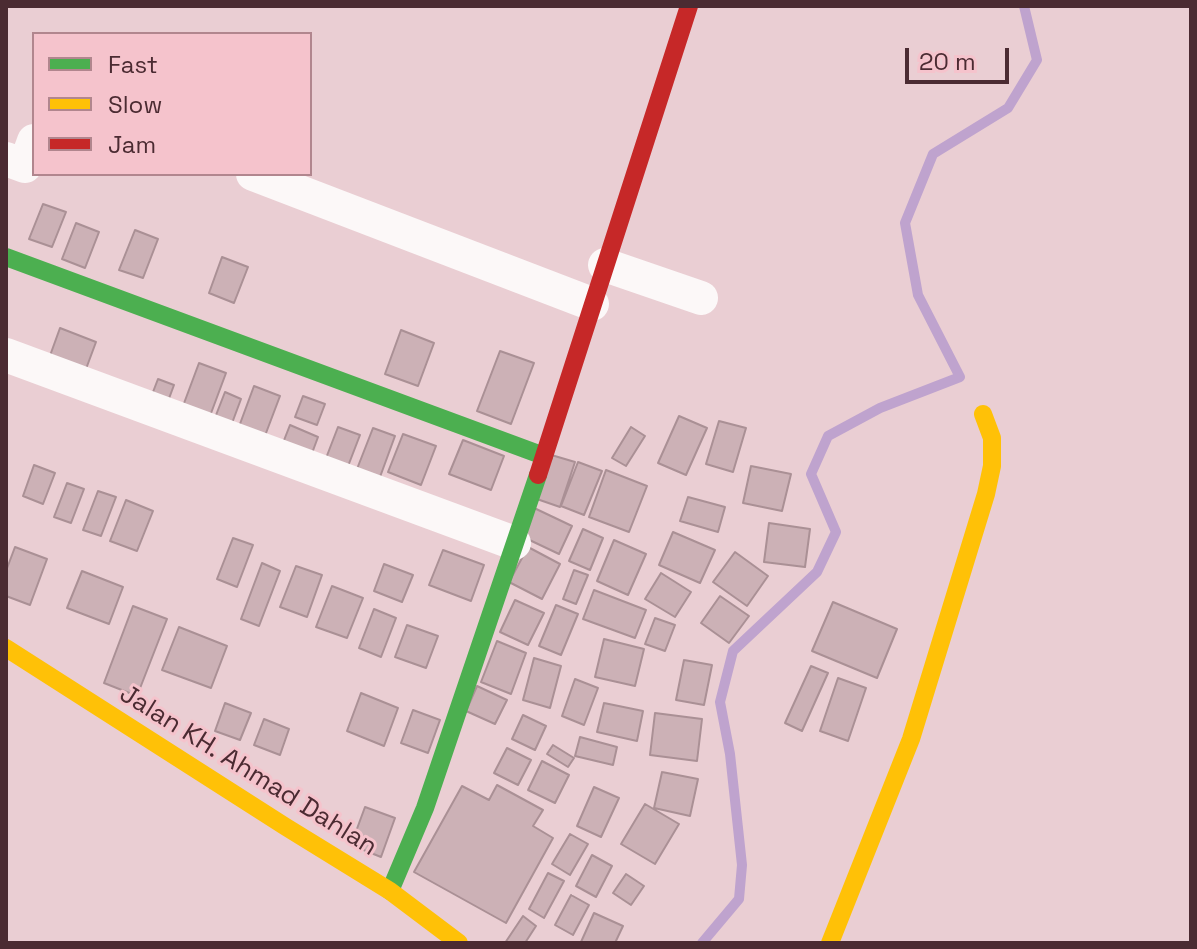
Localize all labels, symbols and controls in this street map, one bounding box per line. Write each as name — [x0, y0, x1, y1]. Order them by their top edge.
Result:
legend — [32, 32, 312, 176]
scale bar — [909, 32, 1013, 82]
text: 20 m — [919, 46, 976, 77]
text: Fast — [108, 49, 158, 80]
text: Slow — [108, 89, 162, 120]
text: Jam — [108, 129, 156, 160]
street label: Jalan KH. Ahmad Dahlan — [113, 679, 383, 863]

